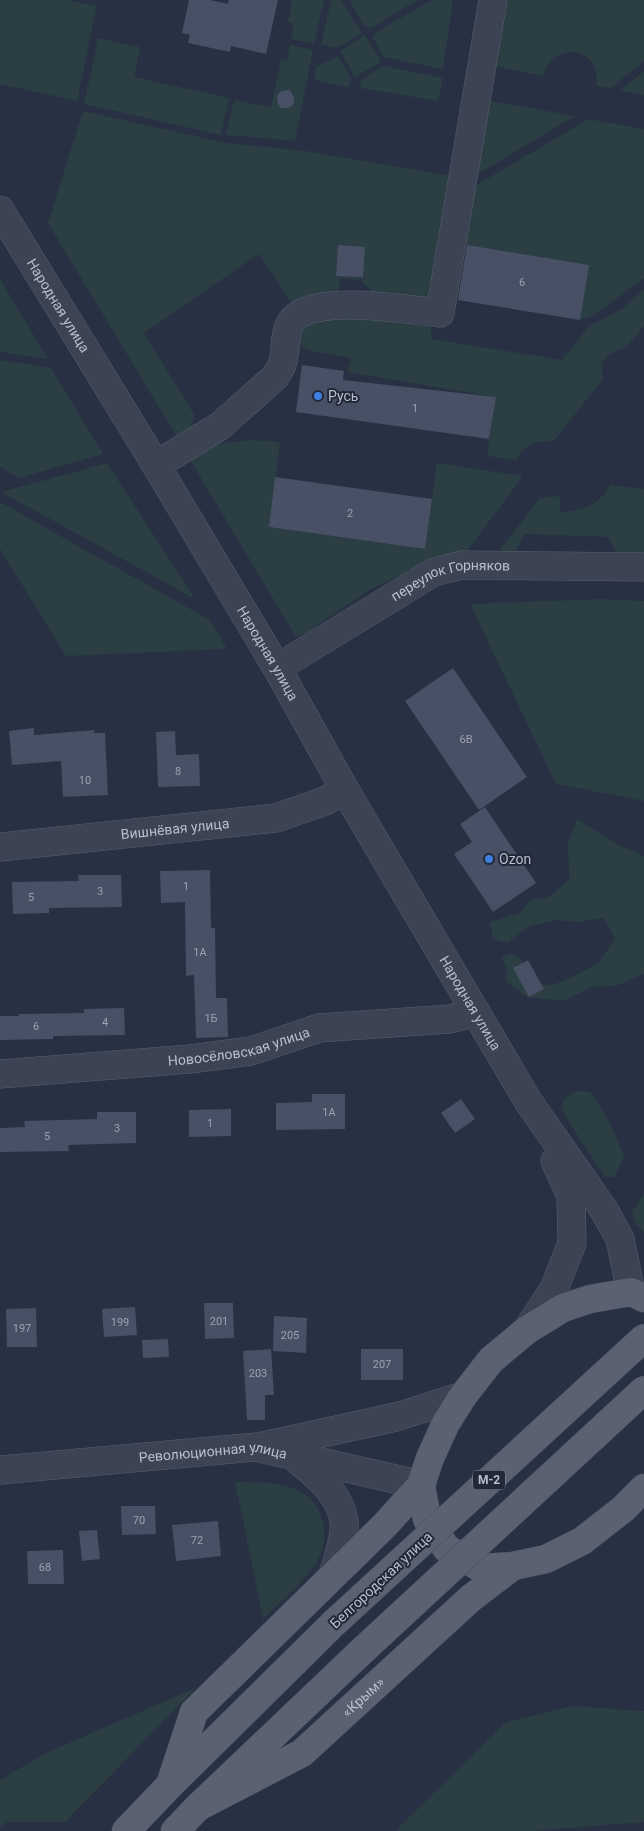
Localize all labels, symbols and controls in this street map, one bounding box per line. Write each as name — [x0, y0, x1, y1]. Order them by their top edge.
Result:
street label: Народная улица — [24, 256, 93, 355]
house number: 6 — [519, 276, 525, 289]
place label: Русь — [328, 388, 358, 404]
marker: Русь — [312, 390, 324, 402]
house number: 1 — [412, 402, 418, 415]
house number: 2 — [347, 507, 353, 520]
street label: переулок Горняков — [388, 557, 510, 604]
street label: Народная улица — [234, 603, 302, 703]
house number: 6В — [459, 733, 473, 746]
house number: 8 — [175, 765, 181, 778]
house number: 10 — [79, 774, 91, 787]
street label: Вишнёвая улица — [120, 815, 230, 842]
place label: Ozon — [499, 851, 531, 867]
marker: Ozon — [483, 853, 495, 865]
house number: 1 — [183, 880, 189, 893]
house number: 3 — [97, 885, 103, 898]
house number: 5 — [28, 891, 34, 904]
house number: 1А — [193, 946, 208, 959]
street label: Народная улица — [436, 953, 504, 1053]
house number: 1Б — [204, 1012, 218, 1025]
house number: 4 — [102, 1016, 108, 1029]
house number: 6 — [33, 1020, 39, 1033]
street label: Новосёловская улица — [167, 1024, 312, 1069]
house number: 1А — [322, 1106, 337, 1119]
house number: 1 — [207, 1117, 213, 1130]
house number: 3 — [114, 1122, 120, 1135]
house number: 5 — [44, 1130, 50, 1143]
house number: 201 — [210, 1315, 228, 1328]
house number: 199 — [111, 1316, 129, 1329]
house number: 197 — [13, 1322, 31, 1335]
house number: 205 — [281, 1329, 299, 1342]
house number: 207 — [373, 1358, 391, 1371]
house number: 203 — [249, 1367, 267, 1380]
street label: Революционная улица — [138, 1439, 289, 1466]
road number: М-2 — [473, 1470, 505, 1490]
house number: 70 — [133, 1514, 145, 1527]
street label: Белгородская улица — [327, 1528, 435, 1632]
house number: 72 — [191, 1534, 203, 1547]
house number: 68 — [39, 1561, 51, 1574]
street label: «Крым» — [339, 1674, 388, 1720]

